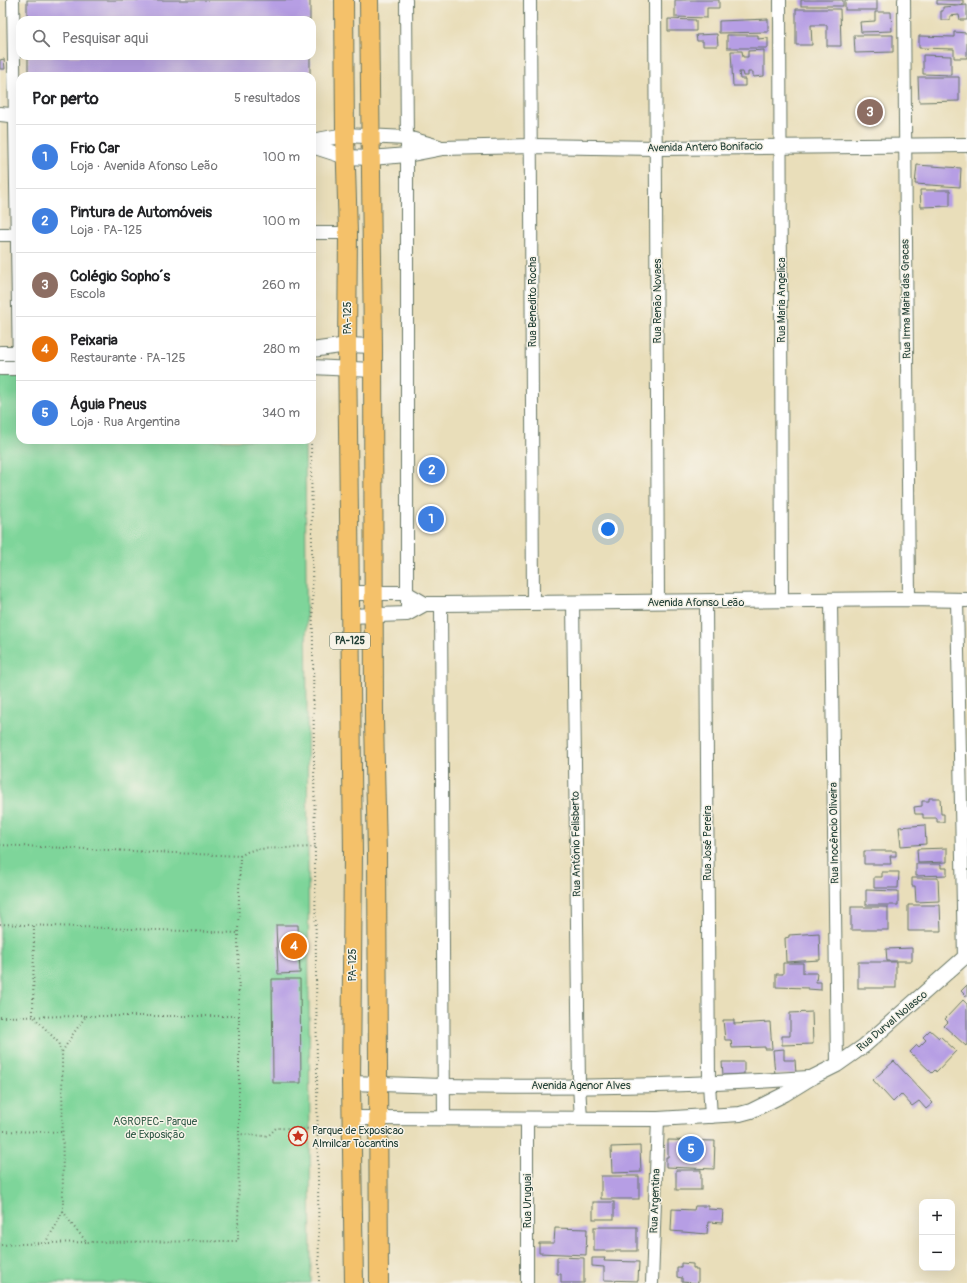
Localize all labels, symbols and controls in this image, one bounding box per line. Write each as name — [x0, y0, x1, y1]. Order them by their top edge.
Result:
search box — [16, 16, 316, 60]
icon: search — [30, 27, 52, 49]
text: Pesquisar aqui — [62, 29, 148, 48]
text: Por perto — [32, 88, 99, 109]
text: 5 resultados — [234, 90, 300, 106]
pin: 3 — [857, 97, 883, 127]
text: Frio Car — [70, 139, 120, 158]
street label: Avenida Antero Bonifacio — [647, 139, 763, 155]
text: 1 — [42, 149, 48, 165]
text: 100 m — [263, 149, 300, 165]
text: Loja · Avenida Afonso Leão — [70, 158, 218, 174]
text: Pintura de Automóveis — [70, 203, 212, 222]
text: 2 — [41, 213, 49, 229]
text: 100 m — [263, 213, 300, 229]
text: Loja · PA-125 — [70, 222, 142, 238]
street label: Rua Irma Maria das Gracas — [898, 239, 914, 359]
street label: Rua Benedito Rocha — [526, 257, 539, 347]
street label: Rua Maria Angelica — [775, 257, 788, 343]
street label: Rua Renão Novaes — [651, 258, 664, 343]
text: Colégio Sopho´s — [70, 267, 170, 286]
text: 3 — [41, 277, 49, 293]
text: 260 m — [262, 277, 300, 293]
text: Escola — [70, 286, 105, 302]
street label: PA-125 — [341, 301, 354, 335]
text: Peixaria — [70, 331, 118, 350]
text: 4 — [41, 341, 49, 357]
text: 280 m — [263, 341, 300, 357]
text: Restaurante · PA-125 — [70, 350, 185, 366]
text: Águia Pneus — [70, 395, 147, 414]
text: 5 — [41, 405, 49, 421]
text: 340 m — [262, 405, 300, 421]
text: Loja · Rua Argentina — [70, 414, 180, 430]
pin: 2 — [419, 455, 445, 485]
pin: 1 — [418, 504, 444, 534]
your location — [598, 519, 618, 539]
street label: Avenida Afonso Leão — [648, 596, 745, 609]
road number: PA-125 — [330, 633, 370, 649]
street label: Rua Inocêncio Oliveira — [827, 782, 841, 884]
street label: Rua Antônio Felisberto — [569, 791, 583, 897]
street label: Rua José Pereira — [701, 805, 714, 881]
pin: 4 — [281, 931, 307, 961]
street label: PA-125 — [346, 948, 359, 982]
street label: Rua Durval Nolasco — [854, 988, 930, 1054]
street label: Avenida Agenor Alves — [531, 1079, 631, 1092]
park label: AGROPEC- Parque de Exposição — [113, 1115, 198, 1141]
place label: Parque de Exposicao Almilcar Tocantins — [312, 1124, 404, 1150]
place icon: Parque de Exposicao Almilcar Tocantins — [287, 1125, 309, 1147]
pin: 5 — [678, 1134, 704, 1164]
street label: Rua Argentina — [647, 1168, 663, 1234]
street label: Rua Uruguai — [521, 1174, 534, 1228]
map controls — [919, 1199, 955, 1271]
button: + — [919, 1199, 955, 1235]
button: − — [919, 1235, 955, 1271]

